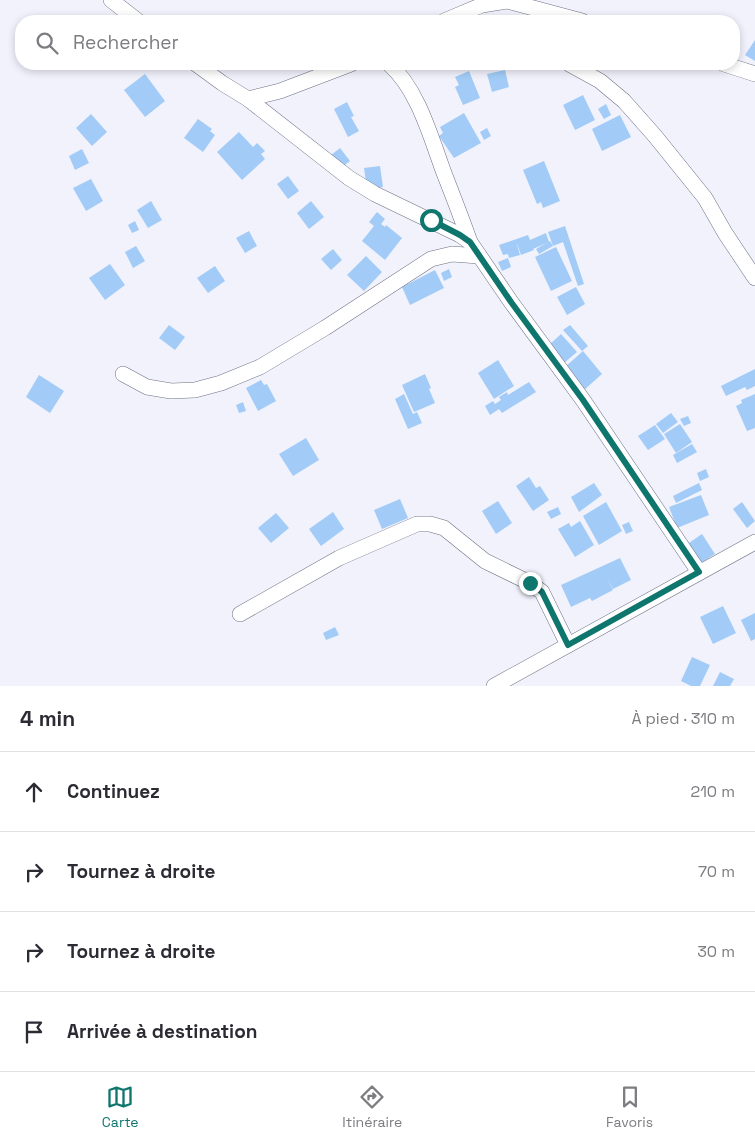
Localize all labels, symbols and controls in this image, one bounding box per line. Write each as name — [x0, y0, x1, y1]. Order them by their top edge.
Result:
search box — [15, 15, 740, 70]
icon: search — [33, 29, 61, 57]
text: Rechercher — [73, 30, 179, 55]
route start — [420, 209, 443, 232]
route end — [519, 572, 542, 595]
text: 4 min — [20, 705, 75, 732]
text: À pied · 310 m — [632, 708, 735, 729]
icon: ahead — [20, 778, 48, 806]
text: Continuez — [67, 779, 160, 804]
text: 210 m — [691, 781, 735, 802]
icon: right — [20, 858, 48, 886]
text: Tournez à droite — [67, 859, 216, 884]
text: 70 m — [698, 861, 735, 882]
icon: right — [20, 938, 48, 966]
text: Tournez à droite — [67, 939, 216, 964]
text: 30 m — [697, 941, 735, 962]
icon: arrive — [20, 1018, 48, 1046]
text: Arrivée à destination — [67, 1019, 257, 1044]
tab: Carte — [102, 1083, 139, 1131]
tab: Itinéraire — [342, 1083, 402, 1131]
tab: Favoris — [606, 1083, 653, 1131]

